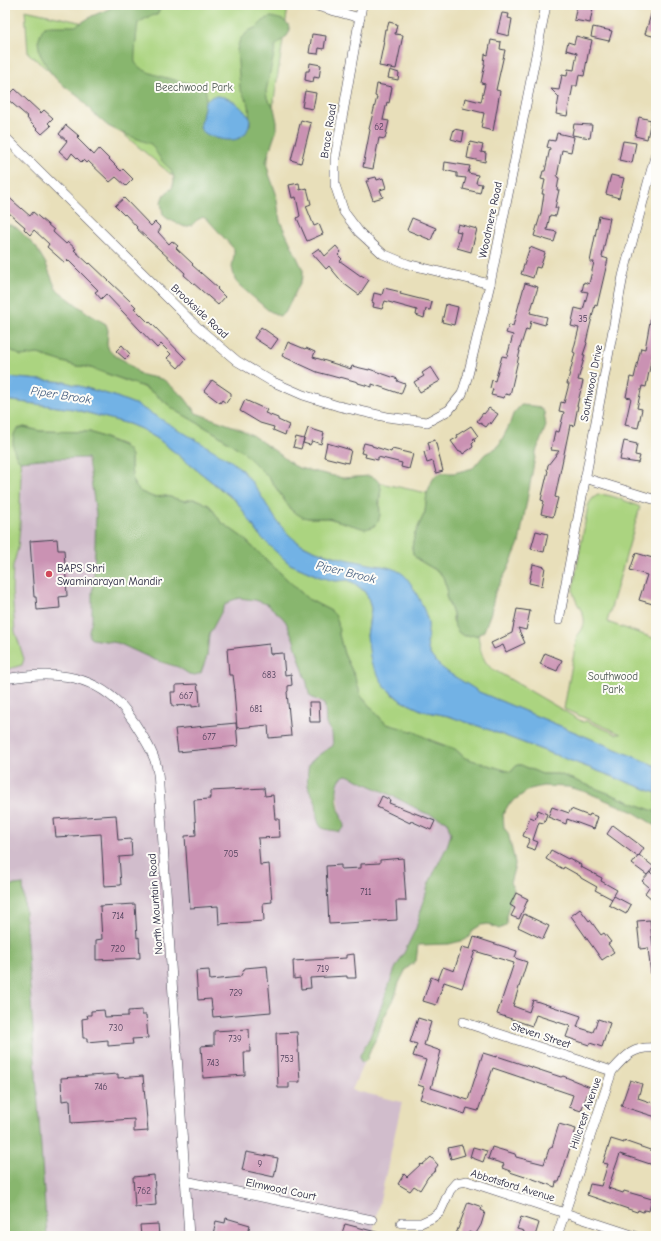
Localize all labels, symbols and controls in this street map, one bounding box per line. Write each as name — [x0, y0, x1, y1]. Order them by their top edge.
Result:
park label: Beechwood Park — [155, 81, 233, 94]
street label: Brace Road — [318, 103, 339, 159]
house number: 62 — [374, 122, 384, 132]
street label: Woodmere Road — [476, 180, 505, 260]
street label: Brookside Road — [168, 281, 231, 341]
house number: 35 — [578, 314, 588, 324]
street label: Southwood Drive — [578, 343, 605, 422]
water label: Piper Brook — [30, 383, 92, 407]
water label: Piper Brook — [315, 558, 377, 586]
place label: BAPS Shri Swaminarayan Mandir — [57, 562, 163, 588]
marker: BAPS Shri Swaminarayan Mandir — [44, 569, 54, 579]
house number: 683 — [262, 670, 276, 680]
park label: Southwood Park — [588, 670, 638, 696]
house number: 667 — [179, 691, 194, 701]
house number: 681 — [249, 704, 263, 714]
house number: 677 — [202, 732, 216, 742]
house number: 705 — [224, 849, 238, 859]
street label: North Mountain Road — [145, 853, 166, 955]
house number: 711 — [360, 887, 372, 897]
house number: 714 — [112, 911, 124, 921]
house number: 720 — [111, 944, 125, 954]
house number: 719 — [317, 964, 330, 974]
house number: 729 — [229, 988, 243, 998]
street label: Steven Street — [510, 1020, 573, 1051]
house number: 730 — [109, 1023, 123, 1033]
house number: 739 — [228, 1034, 242, 1044]
house number: 753 — [280, 1054, 294, 1064]
house number: 743 — [207, 1058, 219, 1068]
street label: Hillcrest Avenue — [567, 1075, 604, 1151]
house number: 746 — [95, 1082, 108, 1092]
house number: 9 — [258, 1159, 263, 1169]
street label: Abbotsford Avenue — [469, 1166, 557, 1205]
street label: Elmwood Court — [245, 1176, 318, 1203]
house number: 762 — [137, 1186, 151, 1196]

